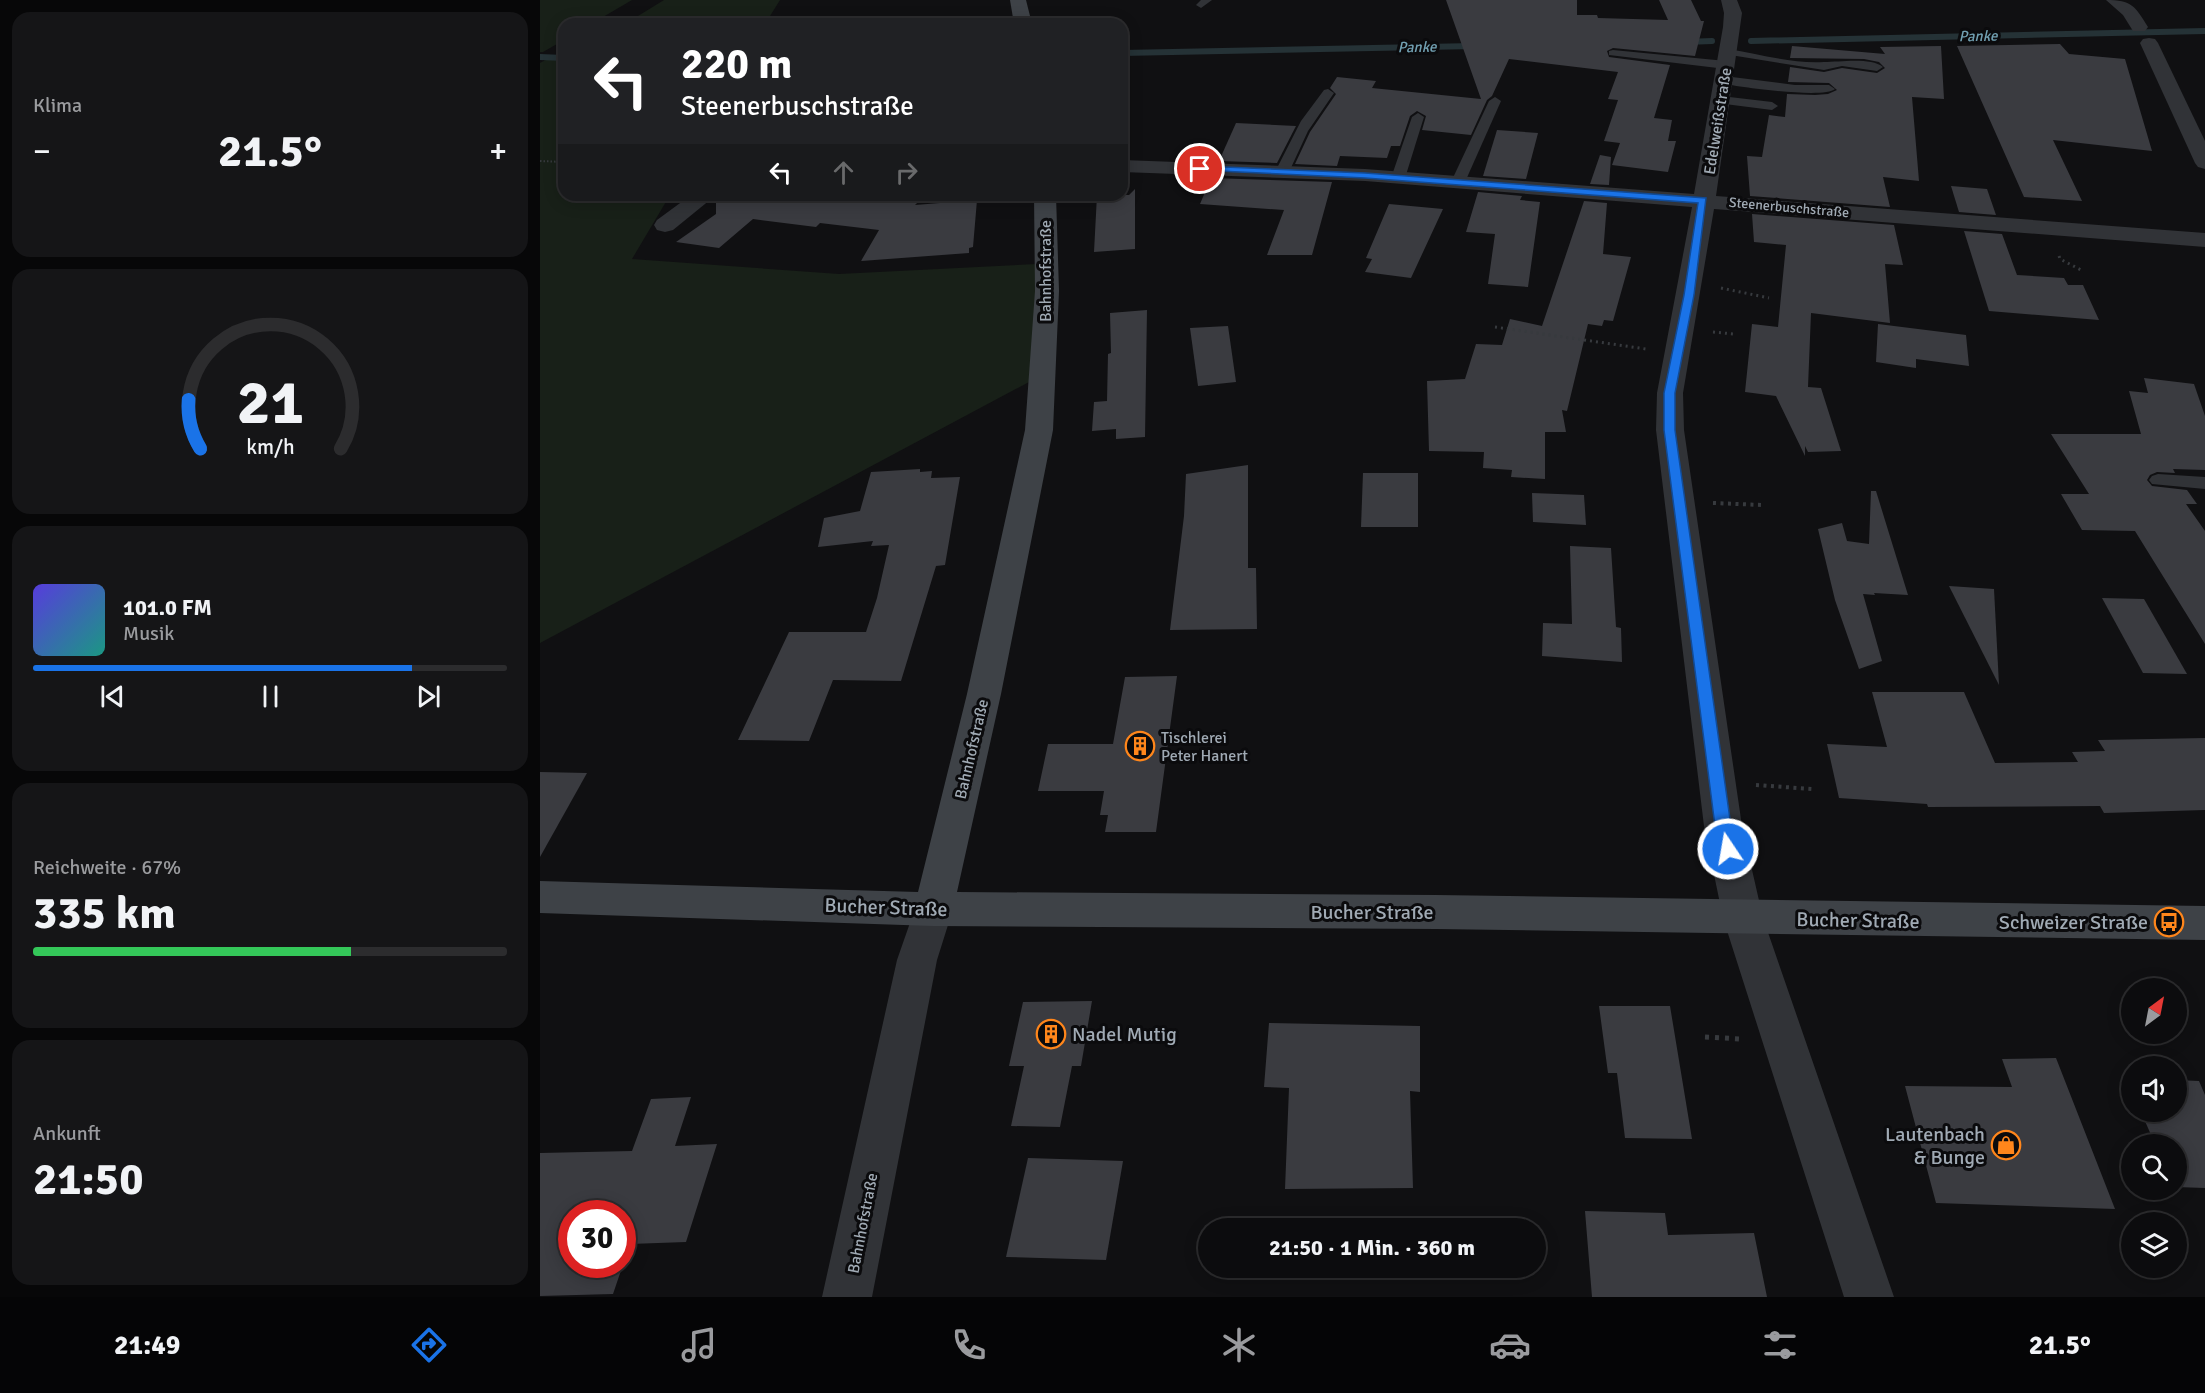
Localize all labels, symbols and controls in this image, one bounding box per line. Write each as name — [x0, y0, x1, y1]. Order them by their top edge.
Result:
water label: Panke — [1958, 27, 1999, 45]
water label: Panke — [1397, 38, 1438, 56]
text: 220 m — [681, 39, 792, 90]
icon: left — [582, 42, 660, 120]
street label: Edelweißstraße — [1700, 66, 1736, 176]
text: Steenerbuschstraße — [681, 90, 914, 123]
text: Klima — [33, 93, 82, 118]
text: 21.5° — [218, 124, 322, 179]
text: − — [33, 131, 51, 172]
text: + — [489, 131, 507, 172]
pin — [1174, 143, 1225, 194]
icon: arrive — [1183, 152, 1216, 185]
icon: left — [764, 156, 797, 189]
icon: ahead — [827, 156, 860, 189]
icon: right — [890, 156, 923, 189]
street label: Steenerbuschstraße — [1728, 194, 1850, 221]
street label: Bahnhofstraße — [1036, 220, 1056, 322]
text: 21 — [236, 364, 304, 441]
text: km/h — [246, 434, 294, 460]
text: 101.0 FM — [123, 594, 212, 621]
text: Musik — [123, 621, 174, 646]
icon: previous — [96, 680, 129, 713]
icon: pause — [254, 680, 287, 713]
icon: next — [412, 680, 445, 713]
street label: Bahnhofstraße — [951, 697, 993, 801]
place label: Tischlerei Peter Hanert — [1161, 728, 1248, 766]
building icon: Tischlerei Peter Hanert — [1124, 730, 1156, 762]
position arrow — [1696, 817, 1760, 881]
text: Reichweite · 67% — [33, 855, 181, 880]
text: 335 km — [33, 886, 176, 941]
street label: Bucher Straße — [824, 893, 948, 922]
street label: Bucher Straße — [1310, 900, 1434, 925]
bus stop icon: Schweizer Straße — [2153, 906, 2185, 938]
street label: Bucher Straße — [1796, 907, 1920, 934]
place label: Schweizer Straße — [1999, 910, 2148, 935]
north arrow — [2121, 978, 2187, 1044]
map controls — [2121, 978, 2187, 1278]
building icon: Nadel Mutig — [1035, 1018, 1067, 1050]
place label: Nadel Mutig — [1072, 1022, 1177, 1047]
button: sound — [2121, 1056, 2187, 1122]
text: Ankunft — [33, 1121, 101, 1146]
place label: Lautenbach & Bunge — [1885, 1122, 1985, 1170]
shop icon: Lautenbach & Bunge — [1990, 1129, 2022, 1161]
button: search — [2121, 1134, 2187, 1200]
text: 21:50 — [33, 1152, 143, 1207]
street label: Bahnhofstraße — [843, 1171, 883, 1275]
speed limit sign: 30 — [558, 1200, 636, 1278]
button: layers — [2121, 1212, 2187, 1278]
text: 21:50 · 1 Min. · 360 m — [1269, 1234, 1475, 1261]
icon: directions — [408, 1324, 450, 1366]
icon: music — [678, 1324, 720, 1366]
icon: phone — [948, 1324, 990, 1366]
icon: climate — [1218, 1324, 1260, 1366]
icon: car — [1489, 1324, 1531, 1366]
icon: filters — [1759, 1324, 1801, 1366]
text: 21:49 — [114, 1329, 180, 1362]
text: 21.5° — [2029, 1329, 2091, 1362]

